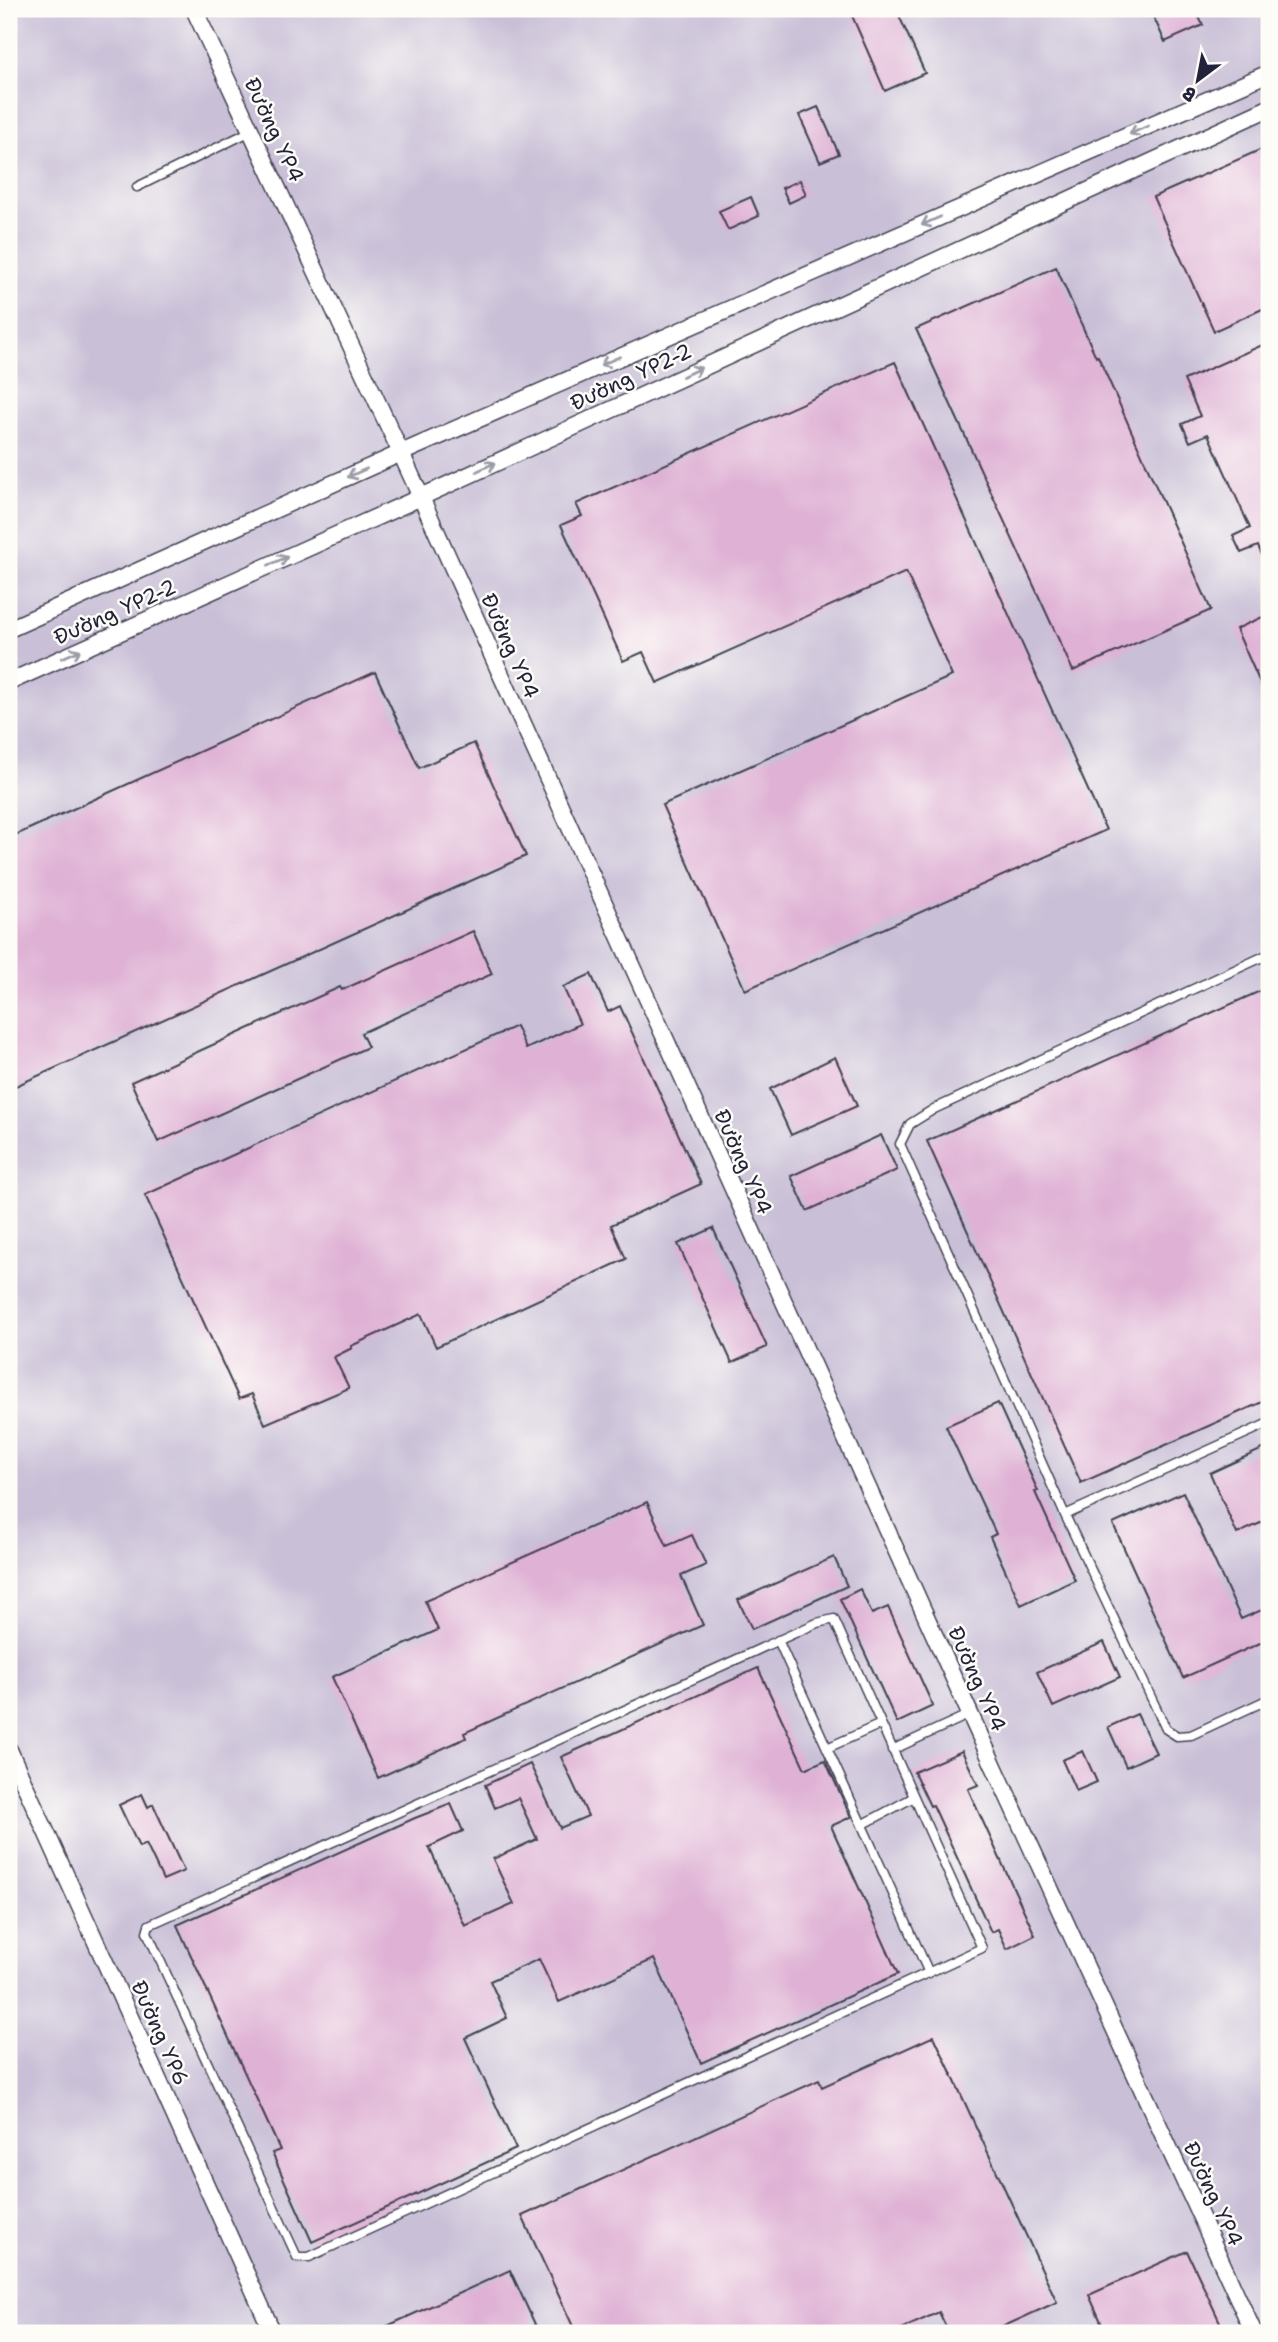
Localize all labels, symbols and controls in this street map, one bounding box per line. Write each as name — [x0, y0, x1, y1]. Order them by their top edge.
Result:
north arrow — [1162, 46, 1232, 116]
street label: Đường YP4 — [238, 73, 310, 187]
text: B — [1177, 80, 1201, 108]
one-way arrow — [1129, 124, 1151, 137]
one-way arrow — [921, 215, 942, 228]
street label: Đường YP2-2 — [566, 337, 696, 417]
one-way arrow — [600, 355, 622, 368]
one-way arrow — [681, 365, 703, 378]
one-way arrow — [475, 460, 496, 473]
one-way arrow — [347, 467, 369, 480]
one-way arrow — [267, 554, 289, 567]
street label: Đường YP2-2 — [50, 573, 180, 651]
street label: Đường YP4 — [474, 589, 546, 703]
one-way arrow — [60, 647, 81, 661]
street label: Đường YP4 — [707, 1105, 779, 1219]
street label: Đường YP4 — [941, 1622, 1013, 1736]
street label: Đường YP6 — [124, 1976, 196, 2090]
street label: Đường YP4 — [1177, 2137, 1249, 2251]

